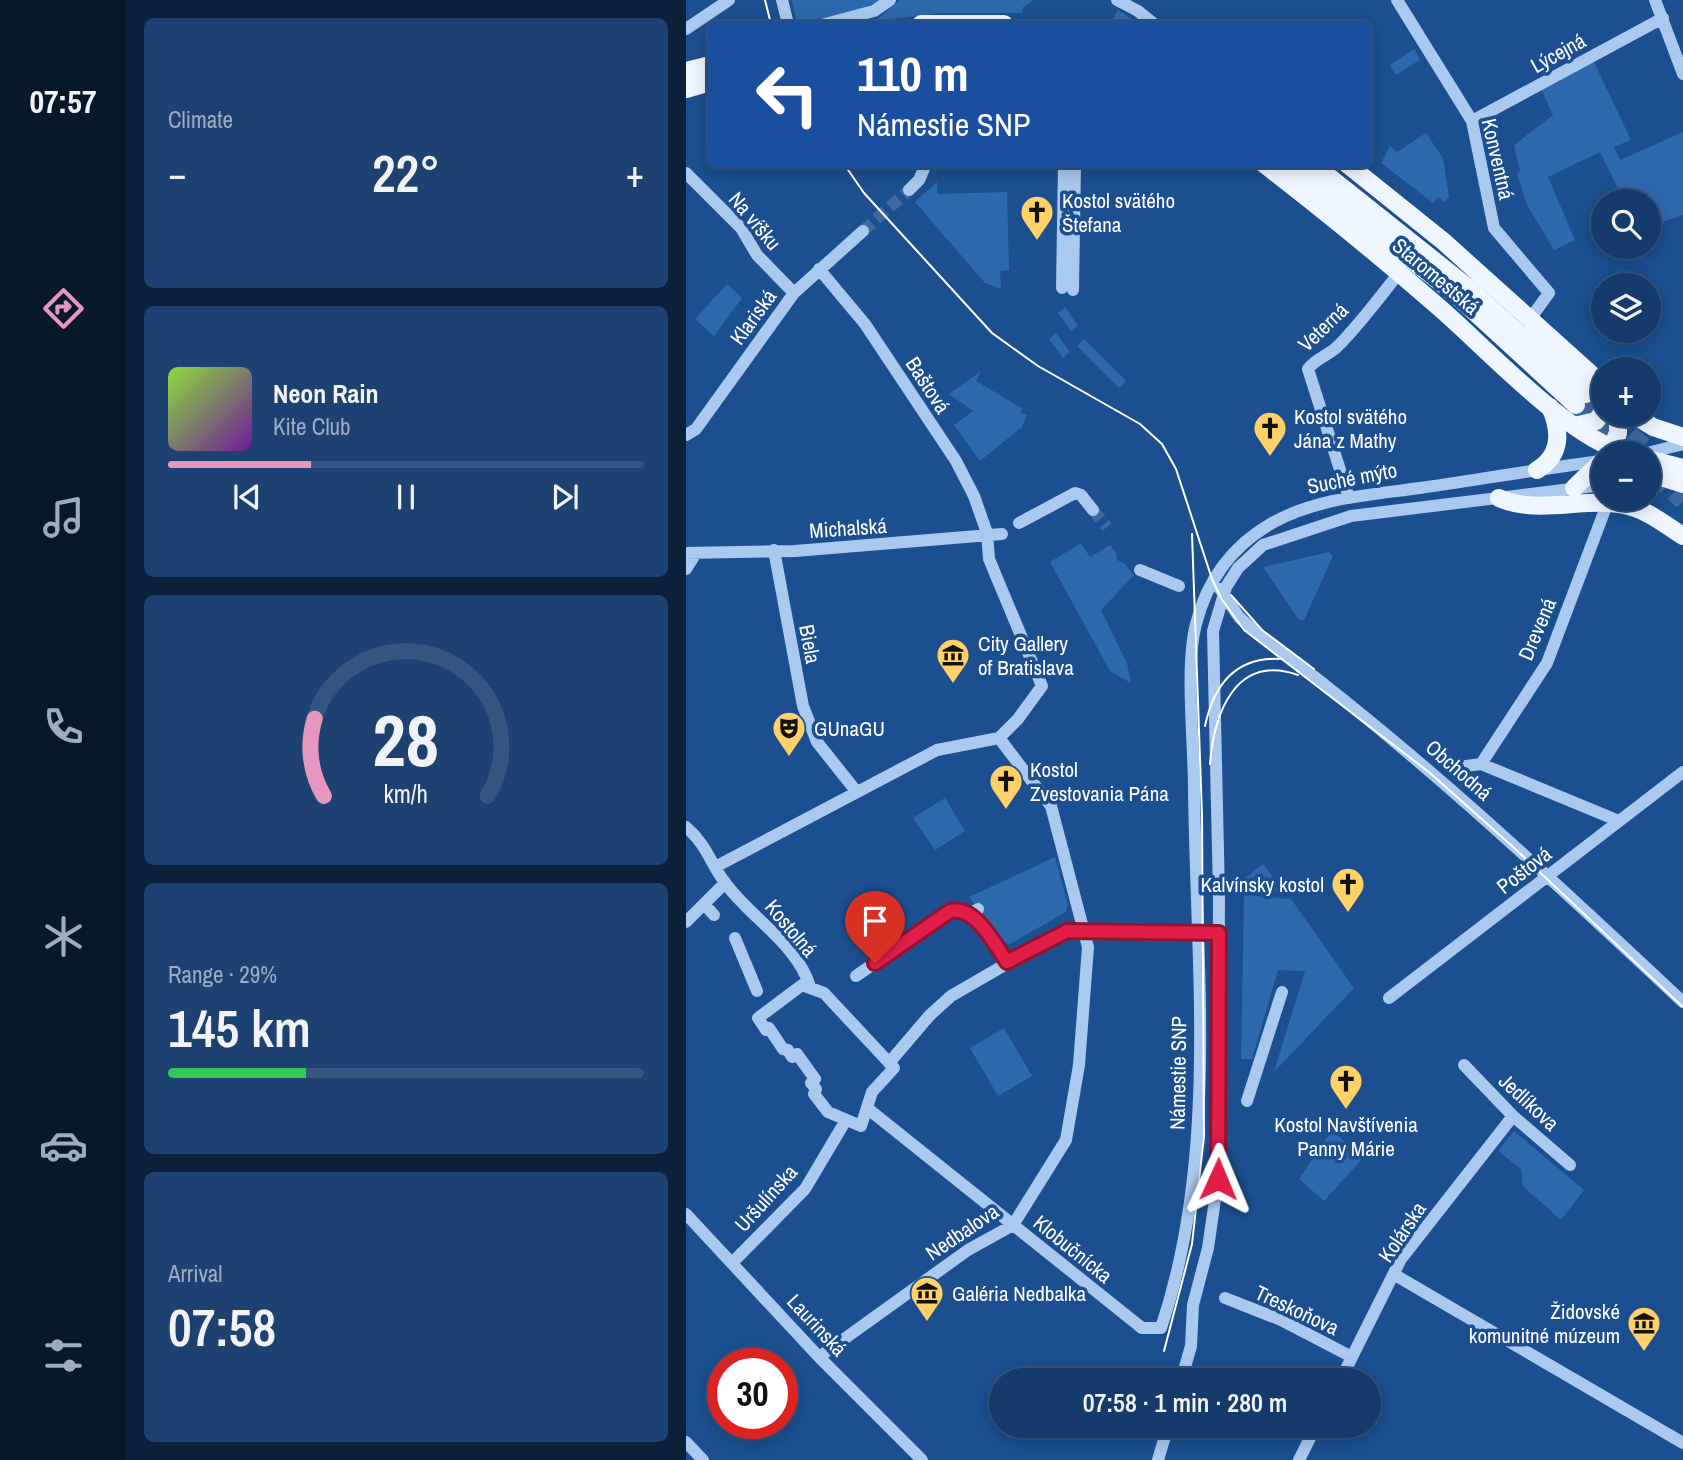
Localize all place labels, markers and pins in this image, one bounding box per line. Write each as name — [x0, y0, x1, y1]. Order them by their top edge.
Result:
place label: Kostol svätého Štefana — [1062, 186, 1175, 239]
church icon: Kostol svätého Štefana — [1018, 193, 1056, 242]
place label: Kostol svätého Jána z Mathy — [1294, 402, 1407, 455]
church icon: Kostol svätého Jána z Mathy — [1251, 409, 1289, 458]
place label: City Gallery of Bratislava — [978, 629, 1074, 682]
museum icon: City Gallery of Bratislava — [934, 636, 972, 685]
theatre icon: GUnaGU — [770, 709, 808, 758]
place label: GUnaGU — [814, 714, 885, 743]
place label: Kostol Zvestovania Pána — [1030, 755, 1169, 808]
church icon: Kostol Zvestovania Pána — [987, 762, 1025, 811]
church icon: Kalvínsky kostol — [1329, 865, 1367, 914]
place label: Kalvínsky kostol — [1201, 870, 1324, 899]
pin — [845, 891, 905, 963]
church icon: Kostol Navštívenia Panny Márie — [1327, 1062, 1365, 1111]
place label: Kostol Navštívenia Panny Márie — [1274, 1110, 1418, 1163]
museum icon: Galéria Nedbalka — [908, 1274, 946, 1323]
place label: Galéria Nedbalka — [952, 1279, 1086, 1308]
place label: Židovské komunitné múzeum — [1469, 1297, 1620, 1350]
museum icon: Židovské komunitné múzeum — [1625, 1304, 1663, 1353]

